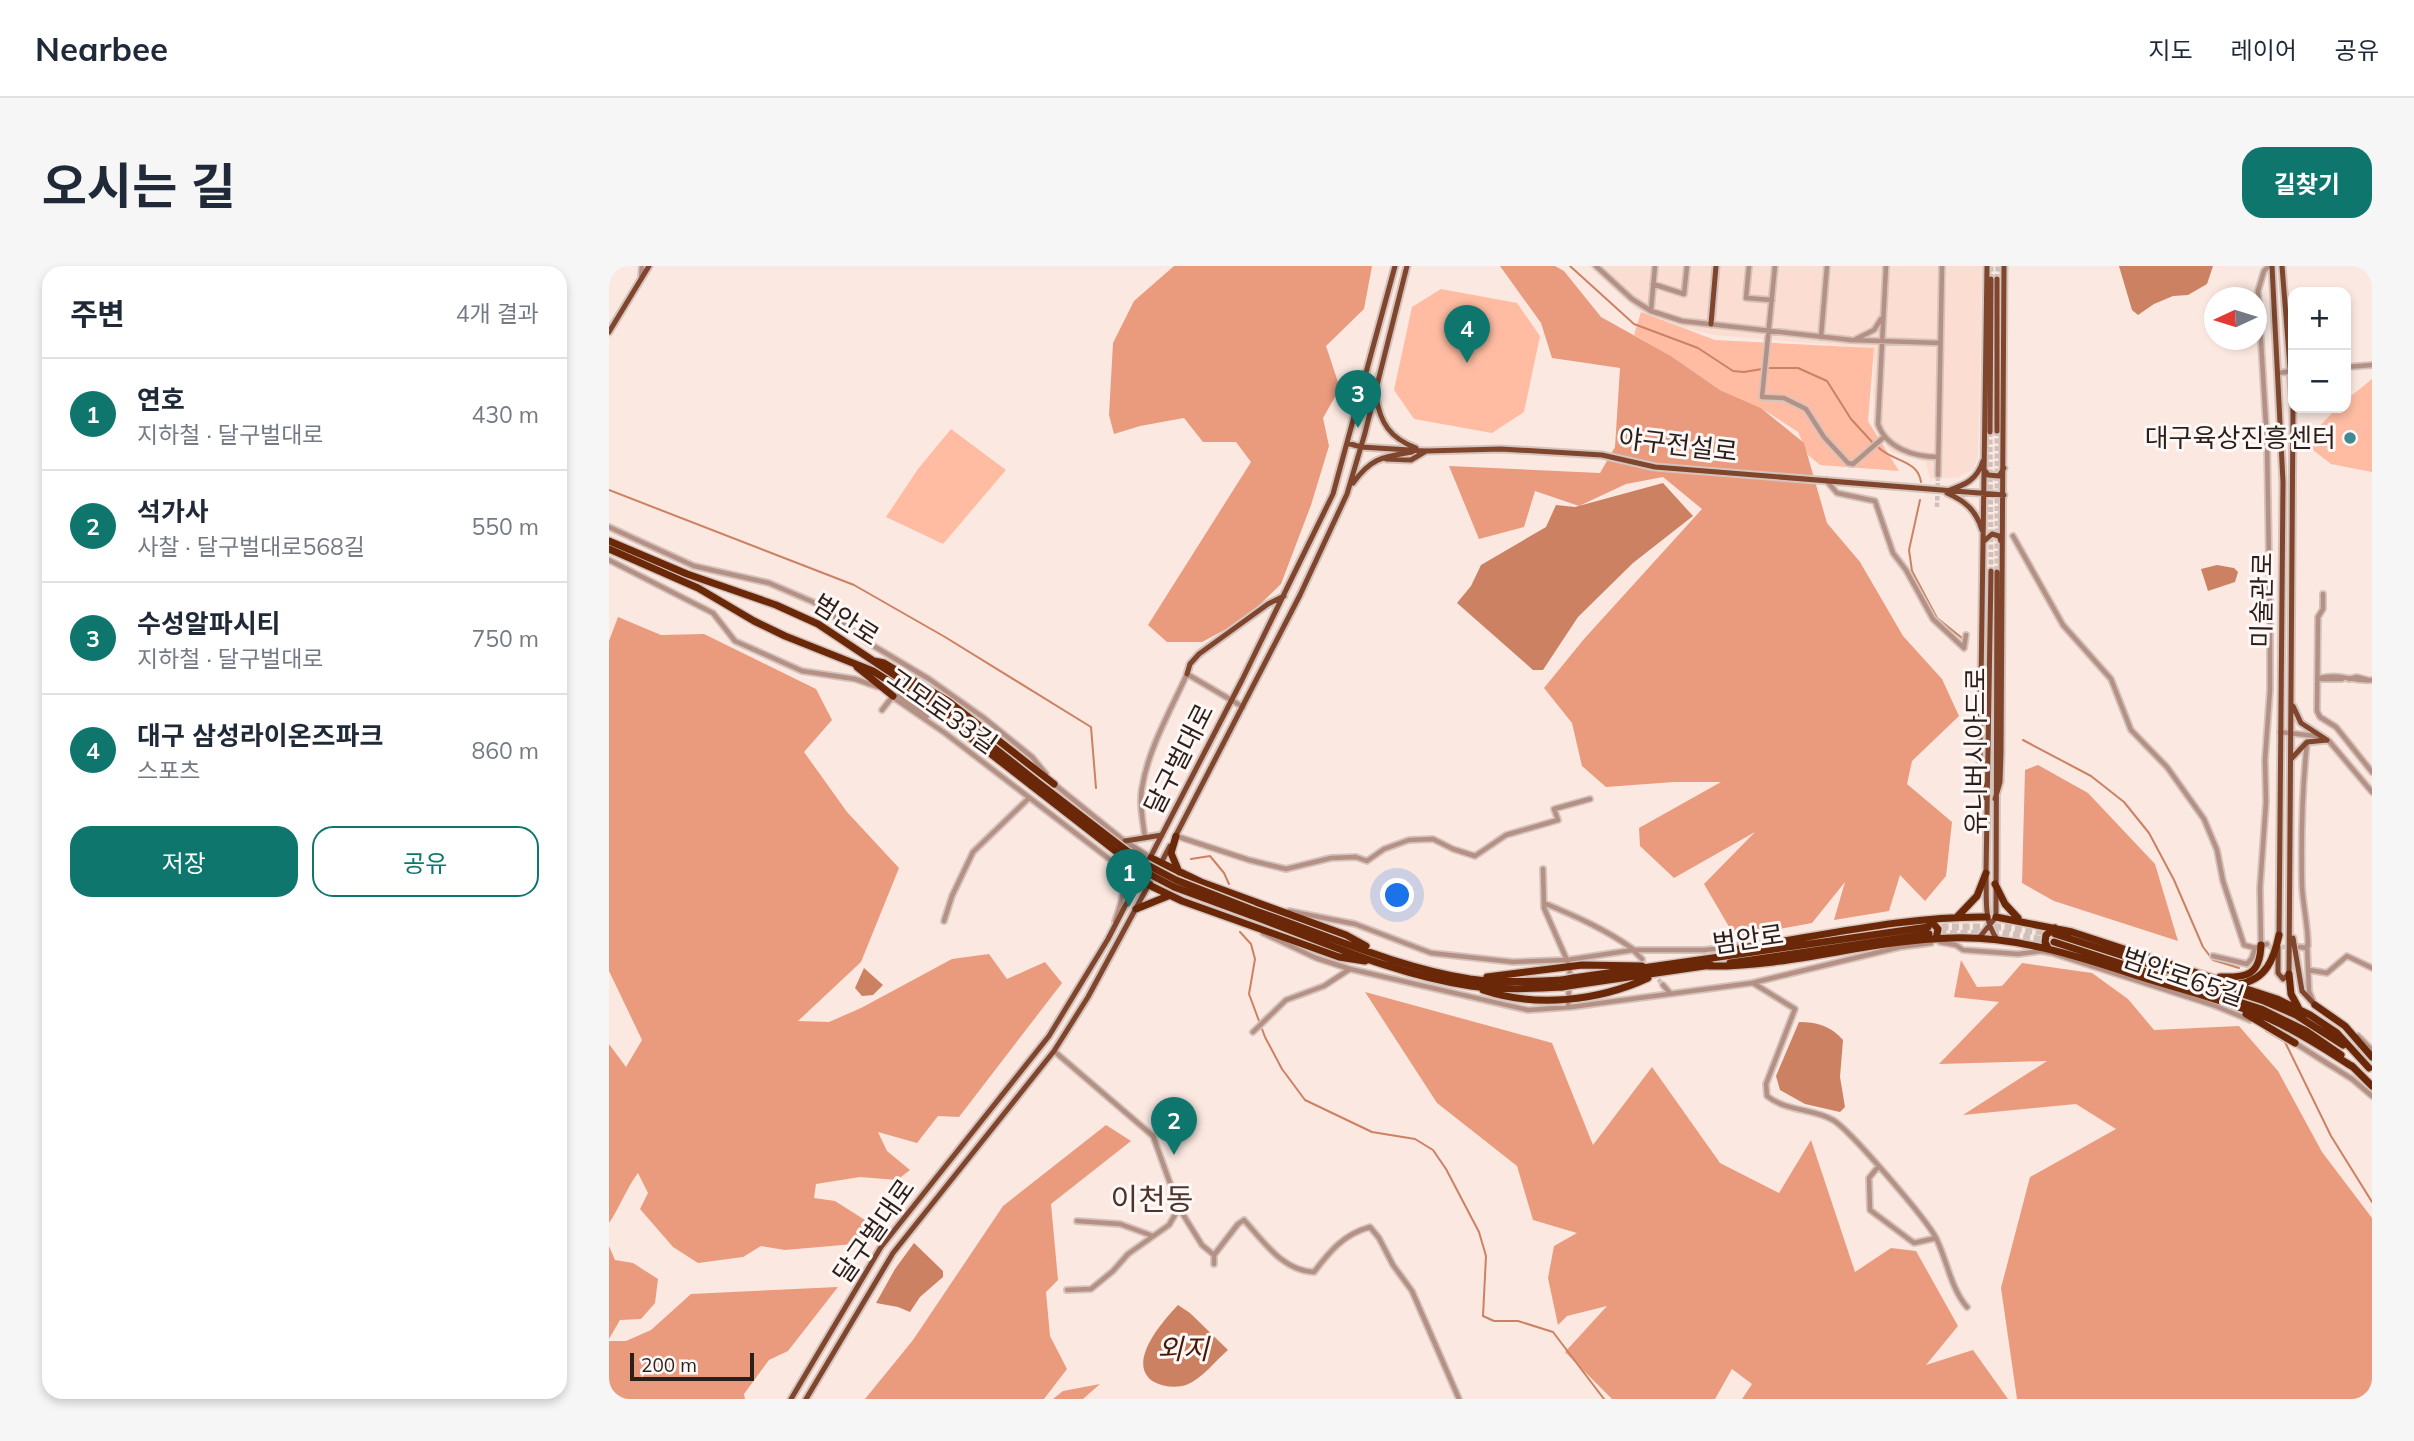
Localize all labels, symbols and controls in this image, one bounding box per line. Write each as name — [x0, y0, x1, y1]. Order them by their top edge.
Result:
text: Nearbee — [35, 28, 168, 69]
text: 지도 — [2148, 35, 2193, 65]
text: 레이어 — [2231, 35, 2297, 65]
text: 공유 — [2335, 35, 2379, 65]
button: 길찾기 — [2242, 147, 2372, 218]
text: 오시는 길 — [42, 155, 236, 216]
north arrow — [2204, 287, 2267, 350]
map controls — [2288, 287, 2351, 413]
button: + — [2288, 287, 2351, 350]
text: 주변 — [70, 295, 125, 333]
text: 4개 결과 — [456, 299, 539, 328]
pin: 4 — [1444, 305, 1490, 363]
button: − — [2288, 350, 2351, 413]
pin: 3 — [1335, 370, 1381, 428]
text: 연호 — [137, 383, 185, 416]
text: 1 — [86, 400, 100, 429]
text: 430 m — [471, 400, 539, 429]
text: 지하철 · 달구벌대로 — [137, 420, 324, 449]
street label: 야구전설로 — [1617, 421, 1739, 468]
place label: 대구육상진흥센터 — [2145, 421, 2336, 454]
marker: 대구육상진흥센터 — [2342, 430, 2358, 446]
text: 석가사 — [137, 495, 209, 528]
text: 2 — [86, 512, 100, 541]
text: 550 m — [471, 512, 539, 541]
text: 사찰 · 달구벌대로568길 — [137, 532, 365, 561]
street label: 미술관로 — [2244, 552, 2279, 648]
street label: 범안로 — [807, 587, 885, 653]
text: 수성알파시티 — [137, 607, 281, 640]
text: 3 — [86, 624, 100, 653]
text: 750 m — [471, 624, 539, 653]
text: 지하철 · 달구벌대로 — [137, 644, 324, 673]
street label: 고모로33길 — [881, 661, 1004, 760]
street label: 유니버시아드로 — [1959, 667, 1992, 835]
street label: 달구벌대로 — [1137, 698, 1220, 820]
text: 대구 삼성라이온즈파크 — [137, 719, 383, 752]
text: 4 — [86, 736, 100, 765]
text: 860 m — [471, 736, 539, 765]
text: 스포츠 — [137, 756, 200, 785]
button: 저장 — [70, 826, 298, 897]
button: 공유 — [312, 826, 539, 897]
pin: 1 — [1106, 849, 1152, 907]
your location — [1380, 878, 1414, 912]
street label: 범안로 — [1710, 917, 1786, 960]
street label: 범안로65길 — [2118, 940, 2249, 1013]
pin: 2 — [1151, 1097, 1197, 1155]
street label: 달구벌대로 — [826, 1172, 921, 1289]
district label: 이천동 — [1111, 1180, 1193, 1218]
water label: 외지 — [1157, 1331, 1211, 1366]
scale bar — [630, 1350, 754, 1382]
text: 200 m — [641, 1353, 697, 1377]

